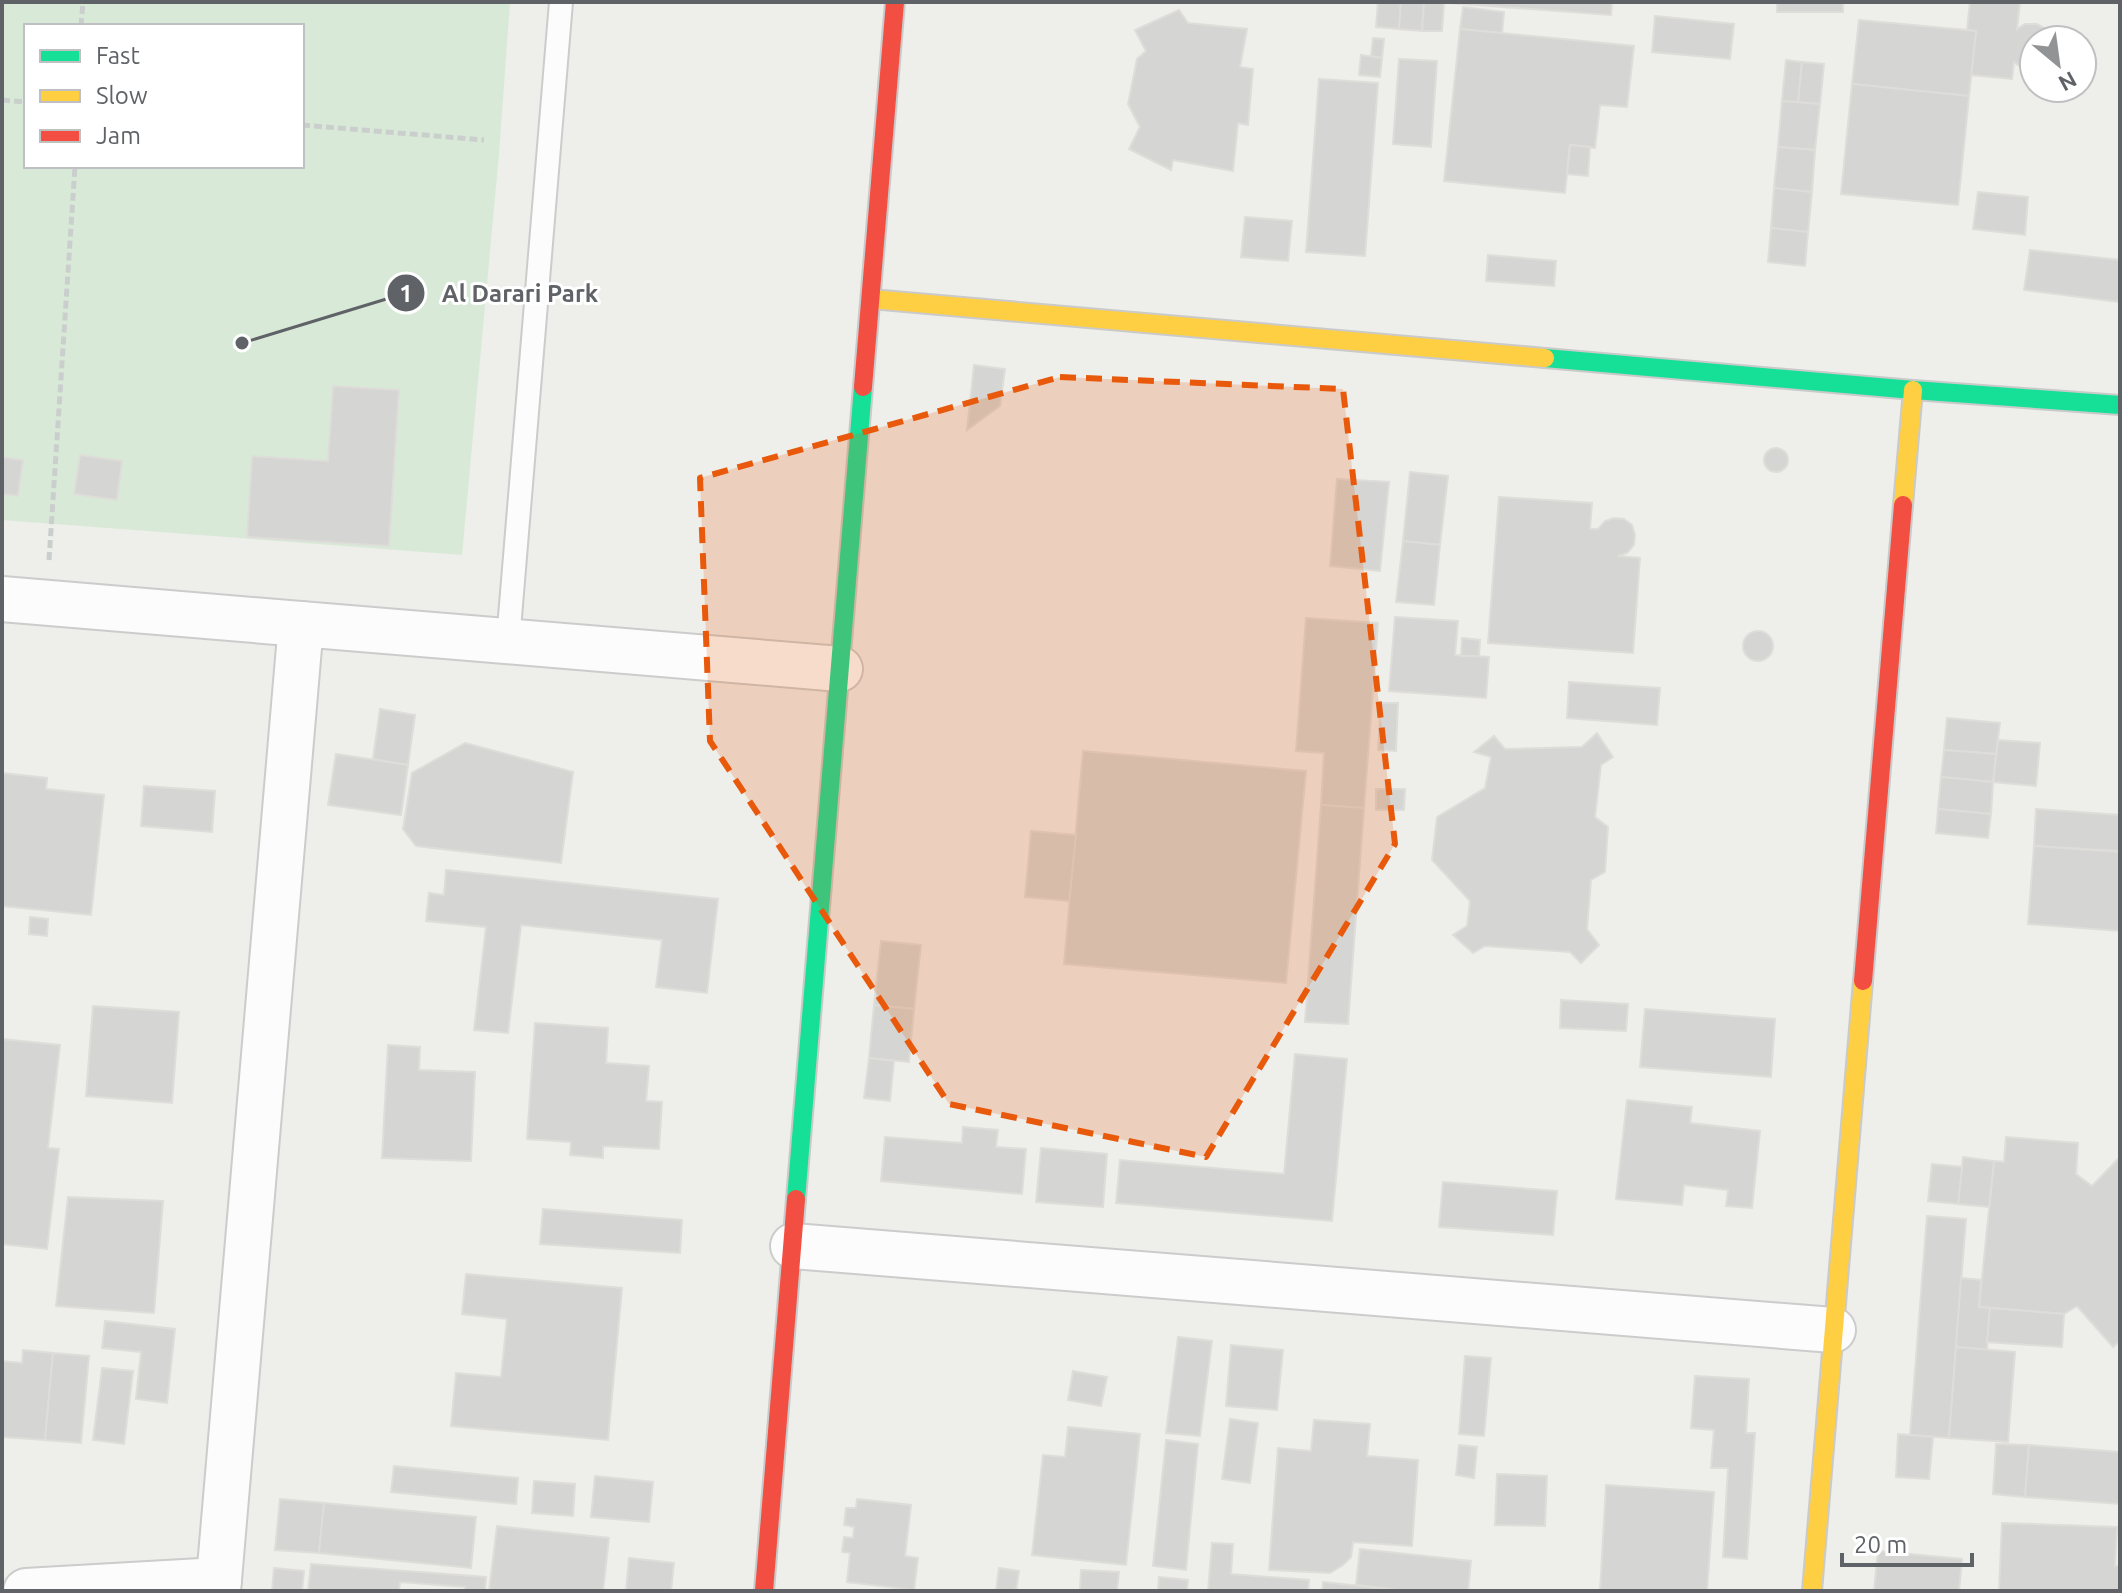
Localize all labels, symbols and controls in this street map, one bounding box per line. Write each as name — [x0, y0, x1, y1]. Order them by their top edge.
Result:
legend — [24, 24, 304, 168]
north arrow — [2018, 24, 2098, 104]
text: Fast — [96, 42, 140, 69]
text: N — [2055, 67, 2081, 97]
text: Slow — [96, 82, 148, 109]
text: Jam — [96, 122, 141, 149]
callout: Al Darari Park — [386, 269, 615, 317]
text: 1 — [399, 280, 413, 307]
text: Al Darari Park — [442, 280, 599, 307]
scale bar — [1842, 1517, 1972, 1567]
text: 20 m — [1854, 1531, 1907, 1558]

